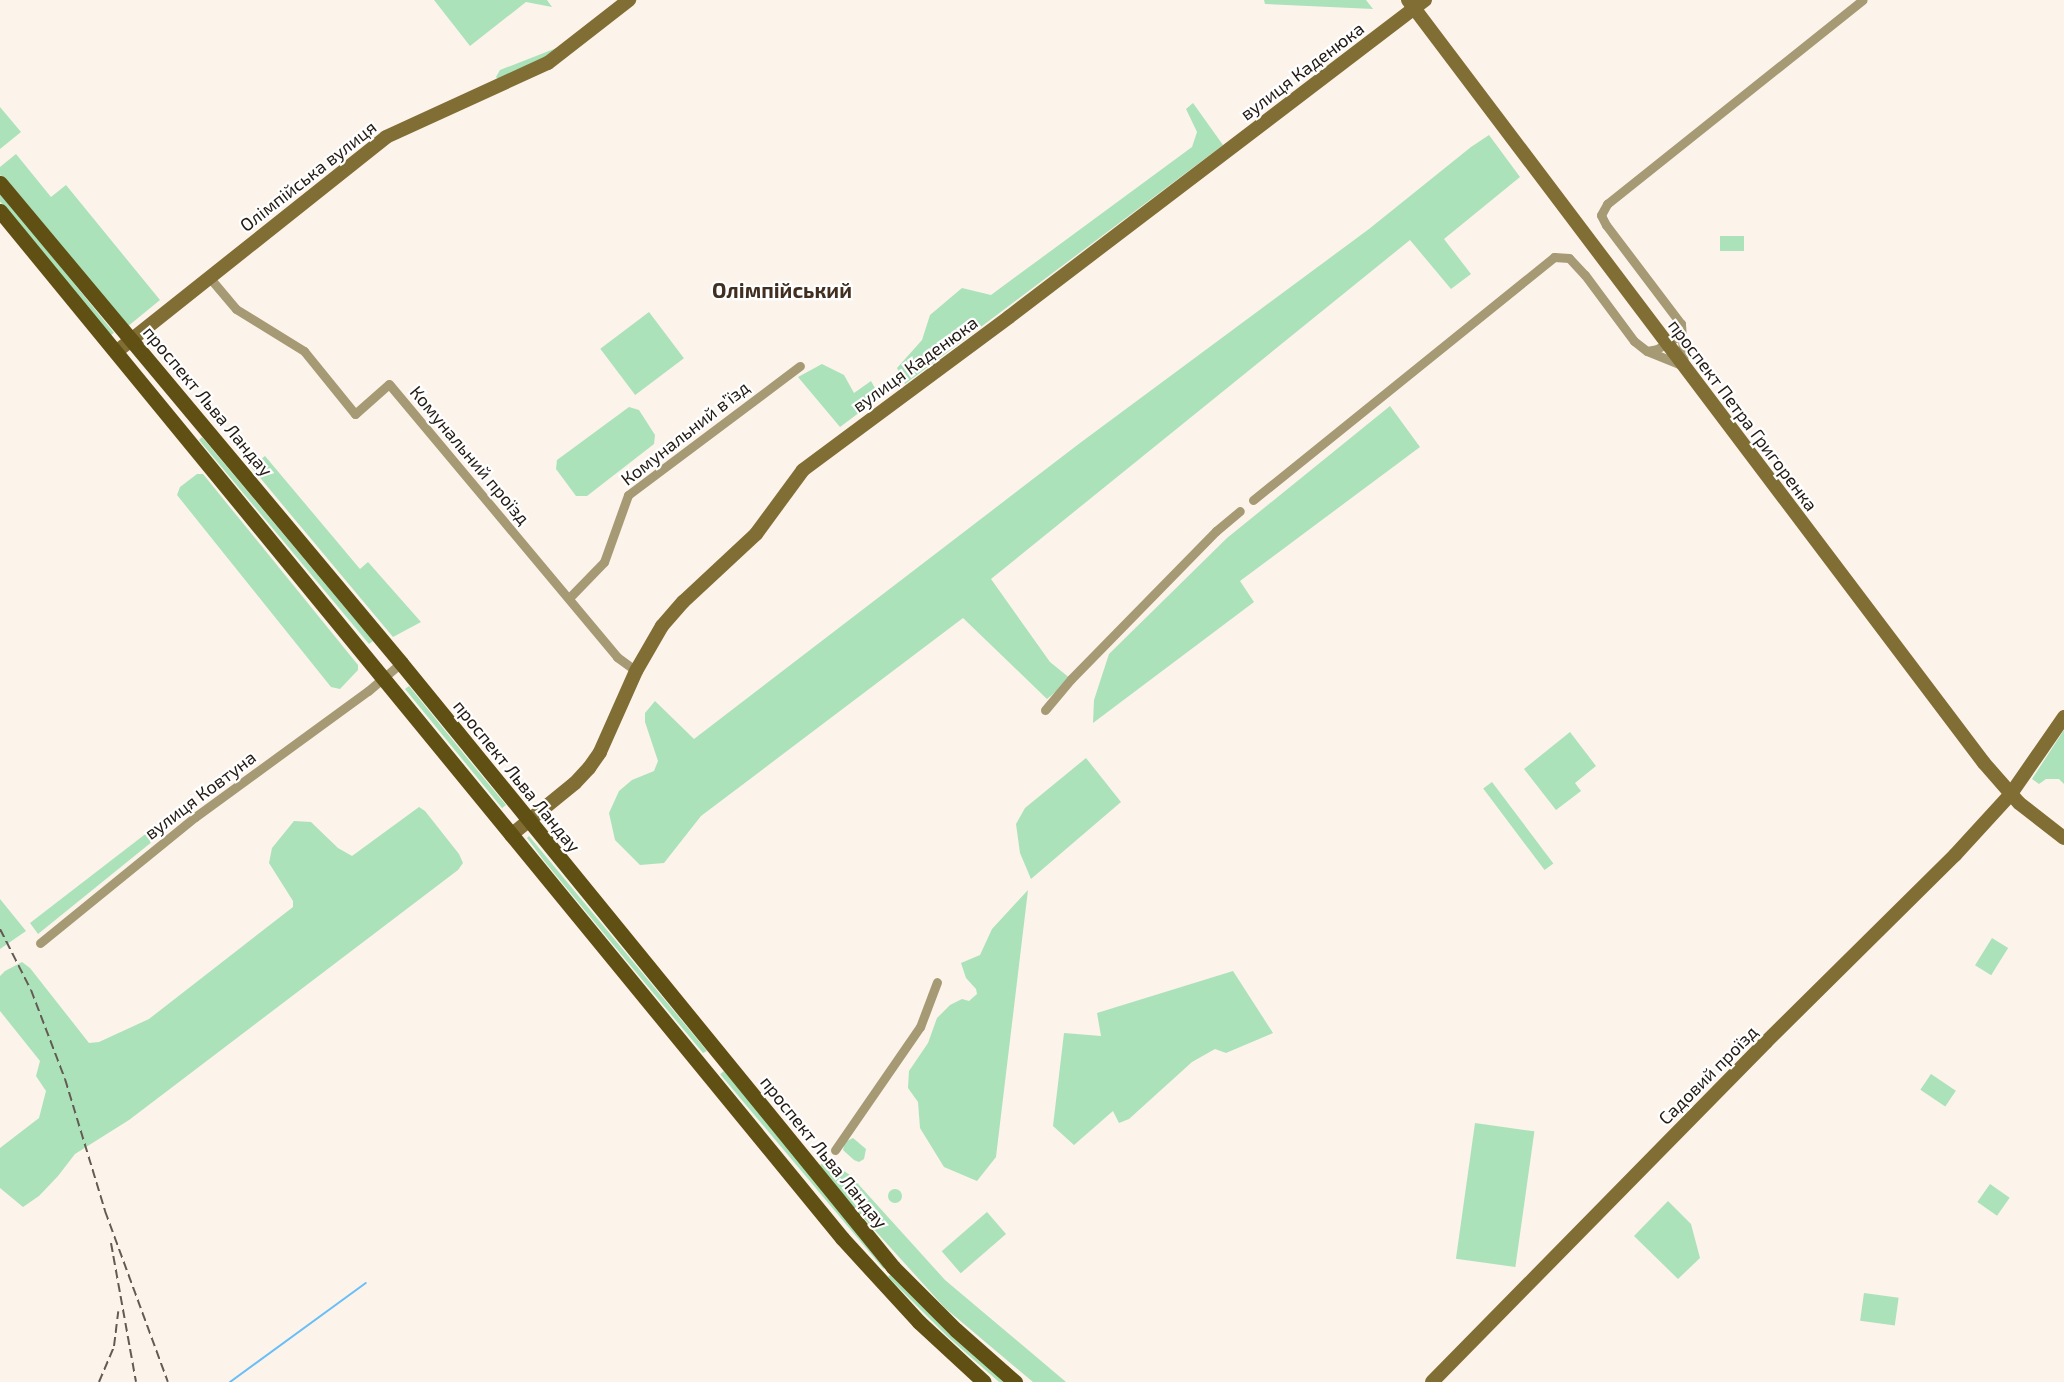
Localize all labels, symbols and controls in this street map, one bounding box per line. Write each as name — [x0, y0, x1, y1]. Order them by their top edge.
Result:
street label: вулиця Каденюка — [1236, 17, 1368, 125]
street label: Олімпійська вулиця — [236, 116, 380, 236]
district label: Олімпійський — [712, 277, 852, 303]
street label: вулиця Каденюка — [848, 311, 982, 417]
street label: проспект Петра Григоренка — [1664, 315, 1822, 515]
street label: проспект Льва Ландау — [139, 321, 277, 481]
street label: Комунальний в’їзд — [617, 376, 753, 490]
street label: Комунальний проїзд — [406, 381, 534, 529]
street label: проспект Льва Ландау — [449, 696, 585, 856]
street label: вулиця Ковтуна — [140, 746, 260, 844]
street label: Садовий проїзд — [1654, 1021, 1762, 1129]
street label: проспект Льва Ландау — [756, 1072, 892, 1232]

